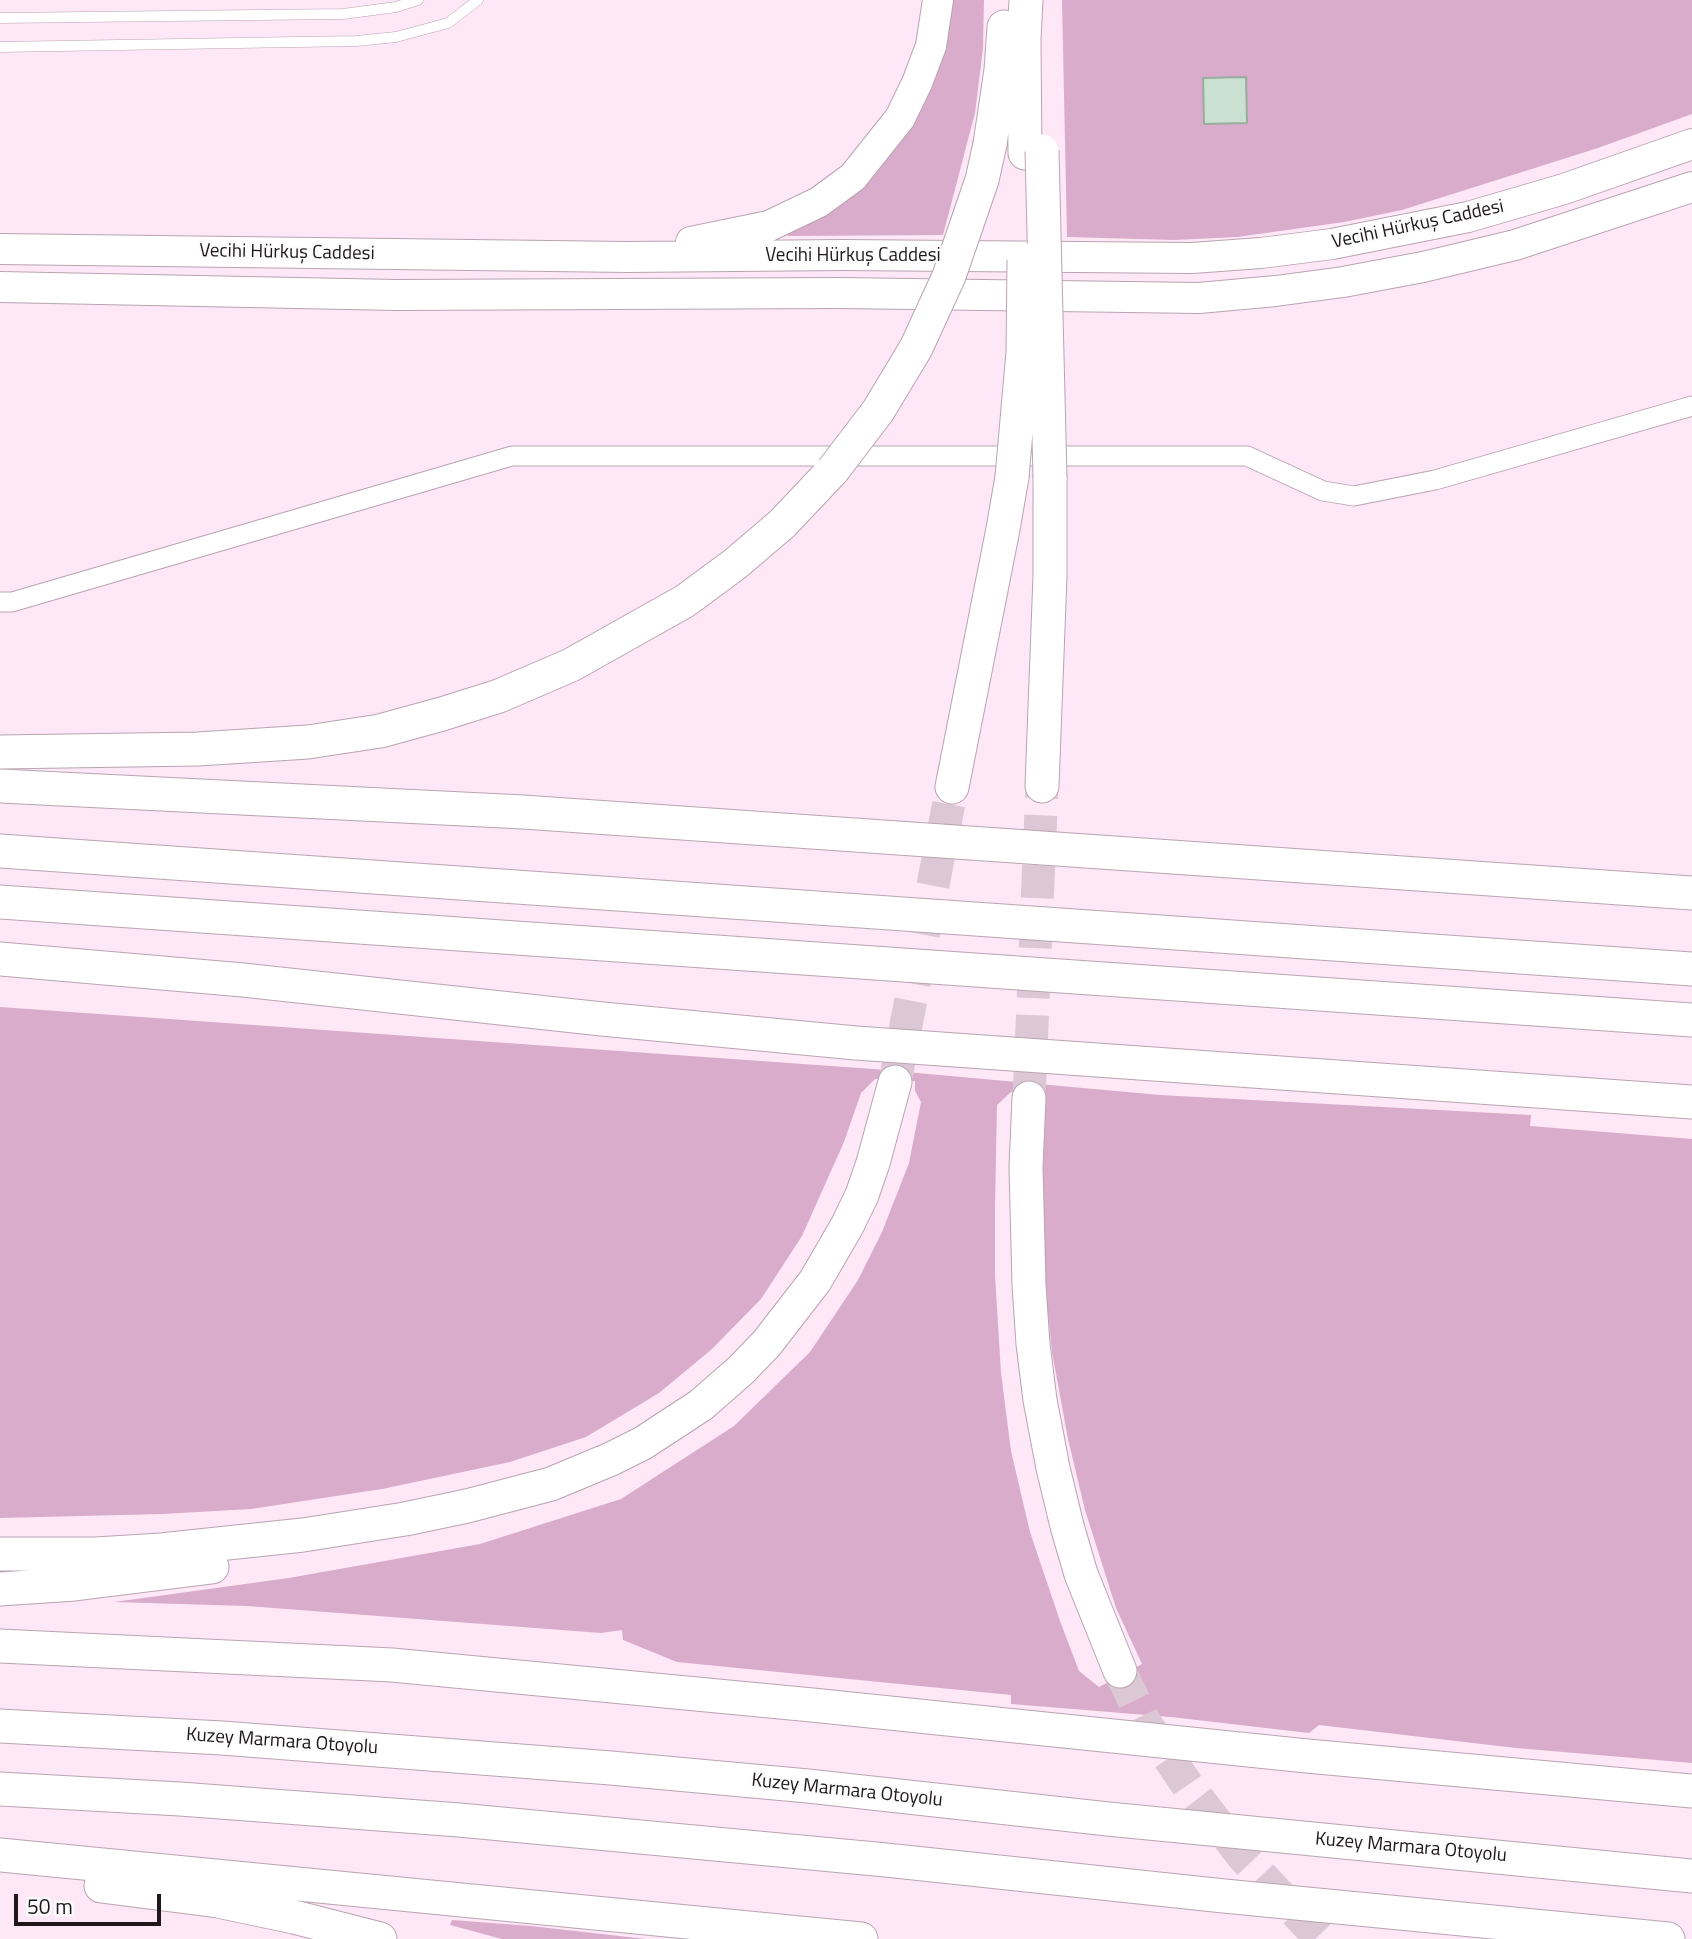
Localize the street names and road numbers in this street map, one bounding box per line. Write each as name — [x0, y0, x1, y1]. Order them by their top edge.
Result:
street label: Vecihi Hürkuş Caddesi — [1330, 196, 1506, 254]
street label: Vecihi Hürkuş Caddesi — [199, 240, 375, 266]
street label: Vecihi Hürkuş Caddesi — [765, 245, 941, 267]
street label: Kuzey Marmara Otoyolu — [185, 1724, 379, 1760]
street label: Kuzey Marmara Otoyolu — [750, 1770, 944, 1812]
street label: Kuzey Marmara Otoyolu — [1314, 1828, 1508, 1868]

